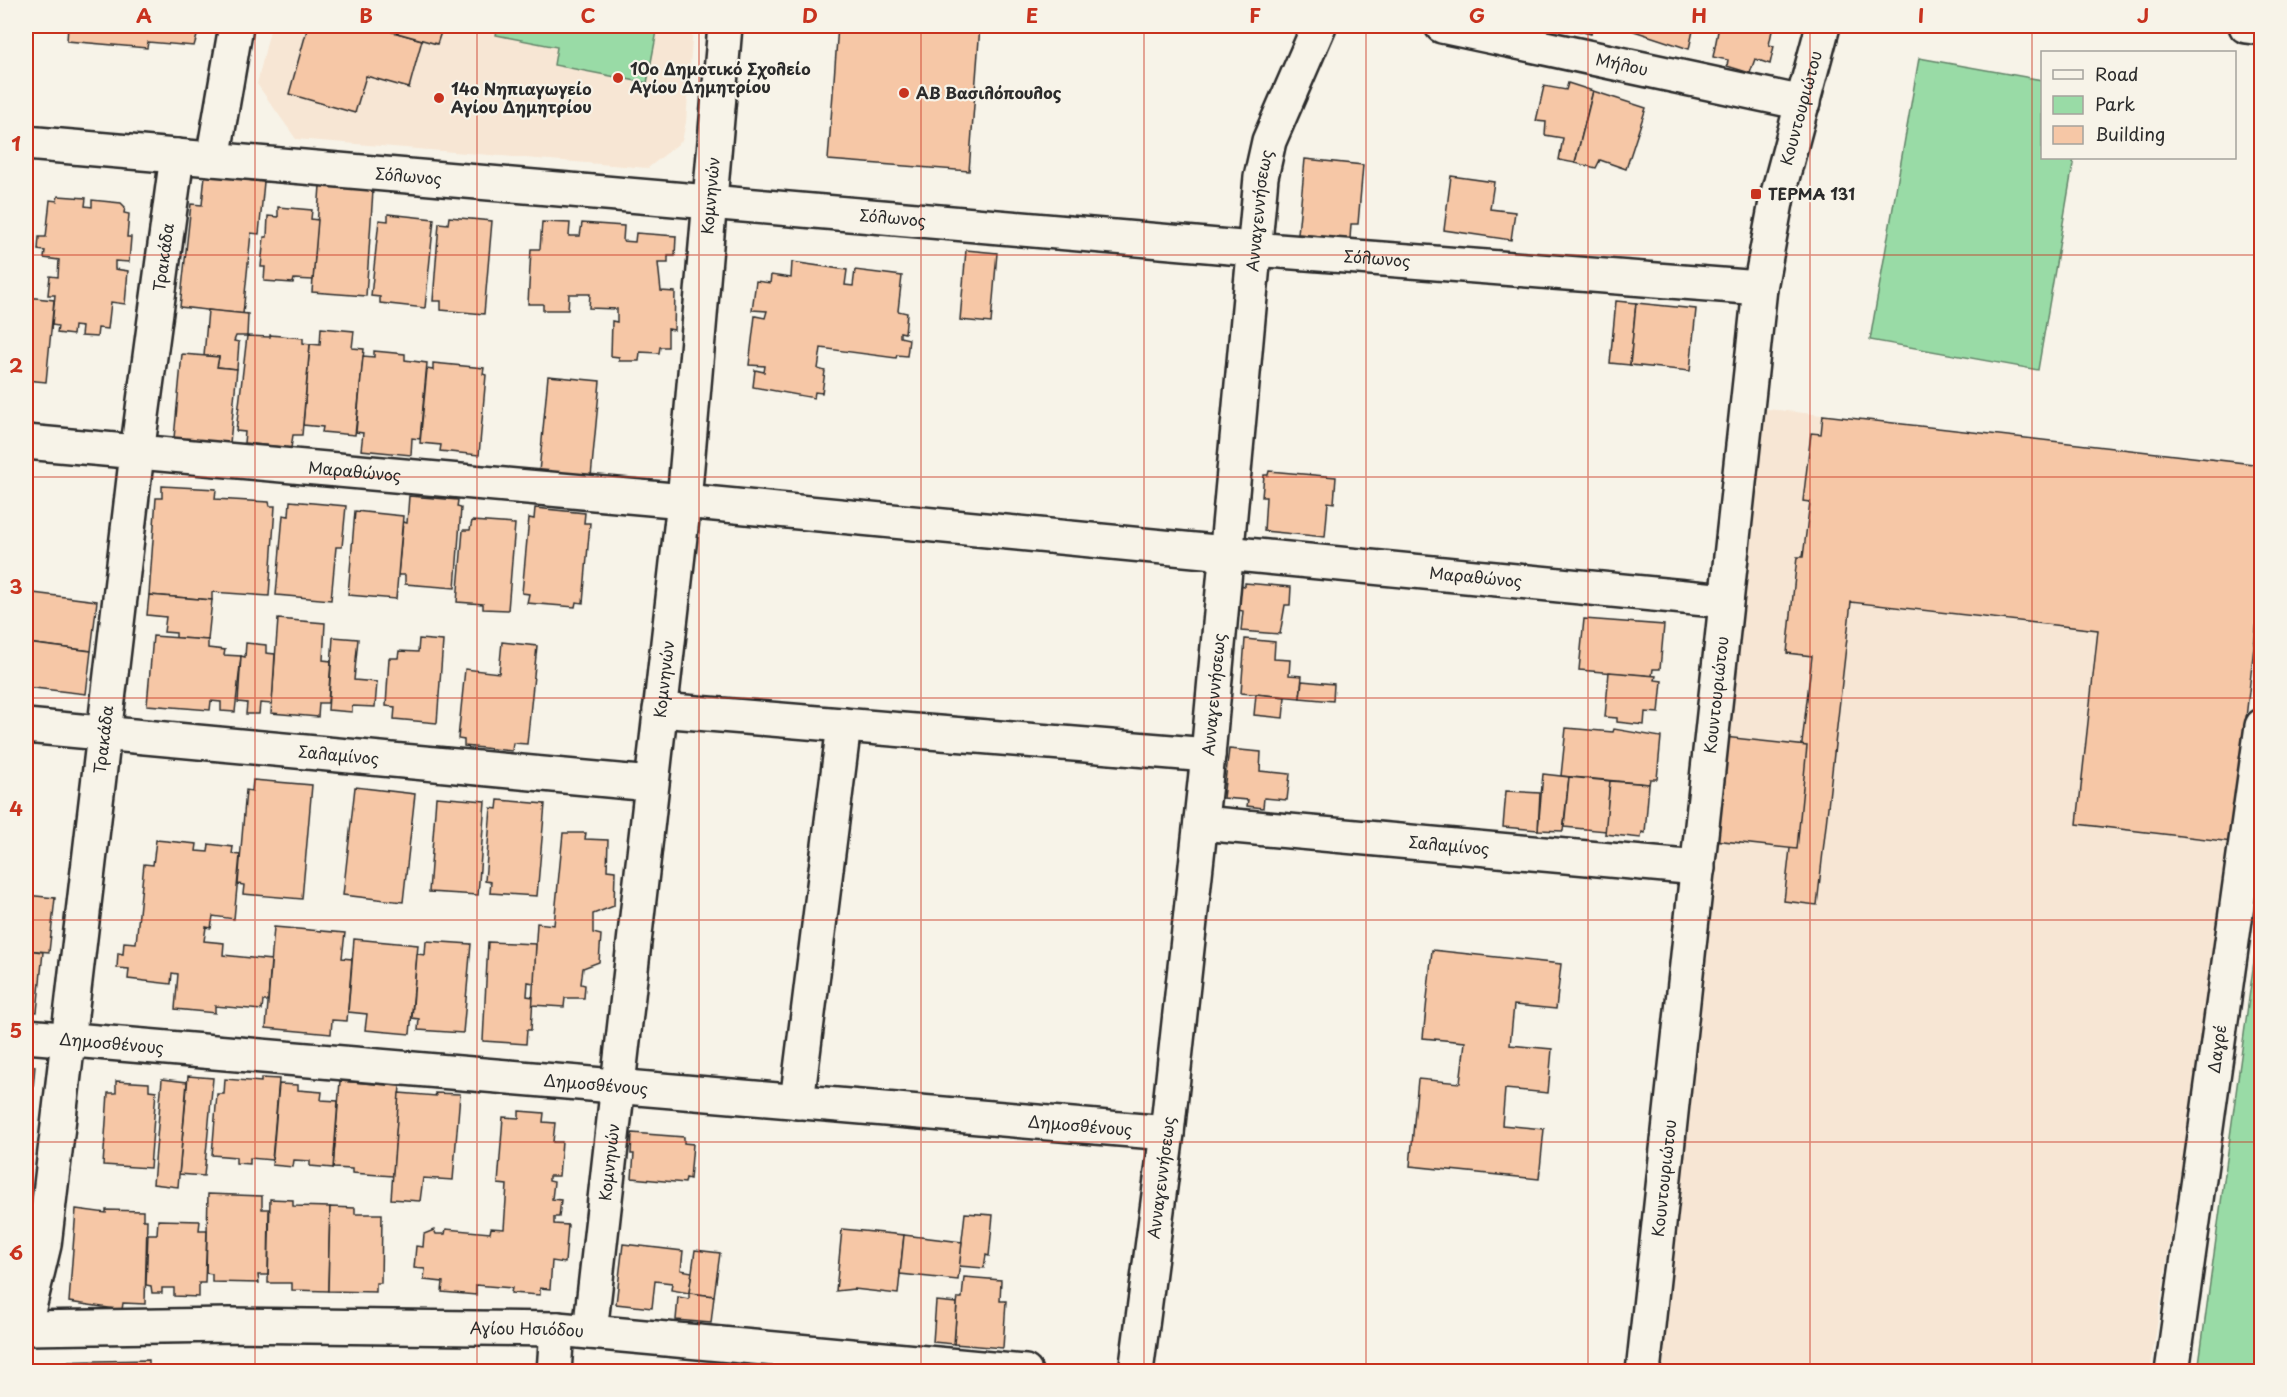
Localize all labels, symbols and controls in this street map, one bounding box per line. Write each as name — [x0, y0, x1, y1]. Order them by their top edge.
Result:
text: A — [136, 0, 152, 30]
text: B — [359, 0, 373, 30]
text: C — [580, 0, 596, 30]
text: D — [802, 0, 818, 30]
text: E — [1026, 0, 1038, 30]
text: F — [1249, 0, 1261, 30]
text: G — [1469, 0, 1485, 30]
text: H — [1691, 0, 1707, 30]
text: I — [1918, 0, 1924, 30]
text: J — [2137, 0, 2149, 30]
street label: Μήλου — [1594, 46, 1651, 81]
street label: Κουντουριώτου — [1773, 48, 1827, 168]
legend — [2041, 51, 2236, 159]
place label: 10ο Δημοτικό Σχολείο Αγίου Δημητρίου — [630, 56, 811, 98]
text: Road — [2095, 60, 2139, 87]
marker: 10ο Δημοτικό Σχολείο Αγίου Δημητρίου — [611, 71, 625, 85]
place label: 14ο Νηπιαγωγείο Αγίου Δημητρίου — [451, 76, 592, 118]
place label: ΑΒ Βασιλόπουλος — [916, 80, 1062, 104]
marker: ΑΒ Βασιλόπουλος — [897, 86, 911, 100]
text: Park — [2095, 90, 2135, 117]
marker: 14ο Νηπιαγωγείο Αγίου Δημητρίου — [432, 91, 446, 105]
text: Building — [2095, 120, 2165, 147]
text: 1 — [11, 128, 21, 158]
street label: Ανναγεννήσεως — [1239, 147, 1278, 273]
street label: Κομνηνών — [694, 156, 725, 235]
street label: Σόλωνος — [374, 160, 443, 190]
place label: ΤΕΡΜΑ 131 — [1768, 181, 1855, 205]
marker: ΤΕΡΜΑ 131 — [1749, 187, 1763, 201]
street label: Σόλωνος — [859, 202, 927, 232]
street label: Τρακάδα — [146, 222, 179, 293]
street label: Σόλωνος — [1343, 243, 1411, 272]
text: 2 — [9, 350, 23, 380]
street label: Μαραθώνος — [307, 454, 402, 487]
street label: Μαραθώνος — [1428, 560, 1523, 592]
text: 3 — [9, 571, 23, 601]
street label: Ανναγεννήσεως — [1195, 632, 1230, 757]
street label: Κουντουριώτου — [1697, 635, 1733, 755]
street label: Κομνηνών — [647, 639, 679, 719]
street label: Τρακάδα — [86, 704, 118, 775]
street label: Σαλαμίνος — [297, 738, 380, 770]
text: 4 — [9, 793, 23, 823]
street label: Σαλαμίνος — [1408, 829, 1490, 860]
text: 5 — [10, 1015, 22, 1045]
street label: Δαγρέ — [2201, 1023, 2231, 1075]
street label: Δημοσθένους — [59, 1026, 165, 1059]
street label: Δημοσθένους — [543, 1067, 649, 1100]
street label: Δημοσθένους — [1027, 1108, 1133, 1141]
street label: Ανναγεννήσεως — [1140, 1115, 1180, 1240]
street label: Κουντουριώτου — [1645, 1118, 1681, 1238]
street label: Κομνηνών — [592, 1122, 625, 1202]
text: 6 — [9, 1237, 23, 1267]
street label: Αγίου Ησιόδου — [470, 1315, 585, 1342]

